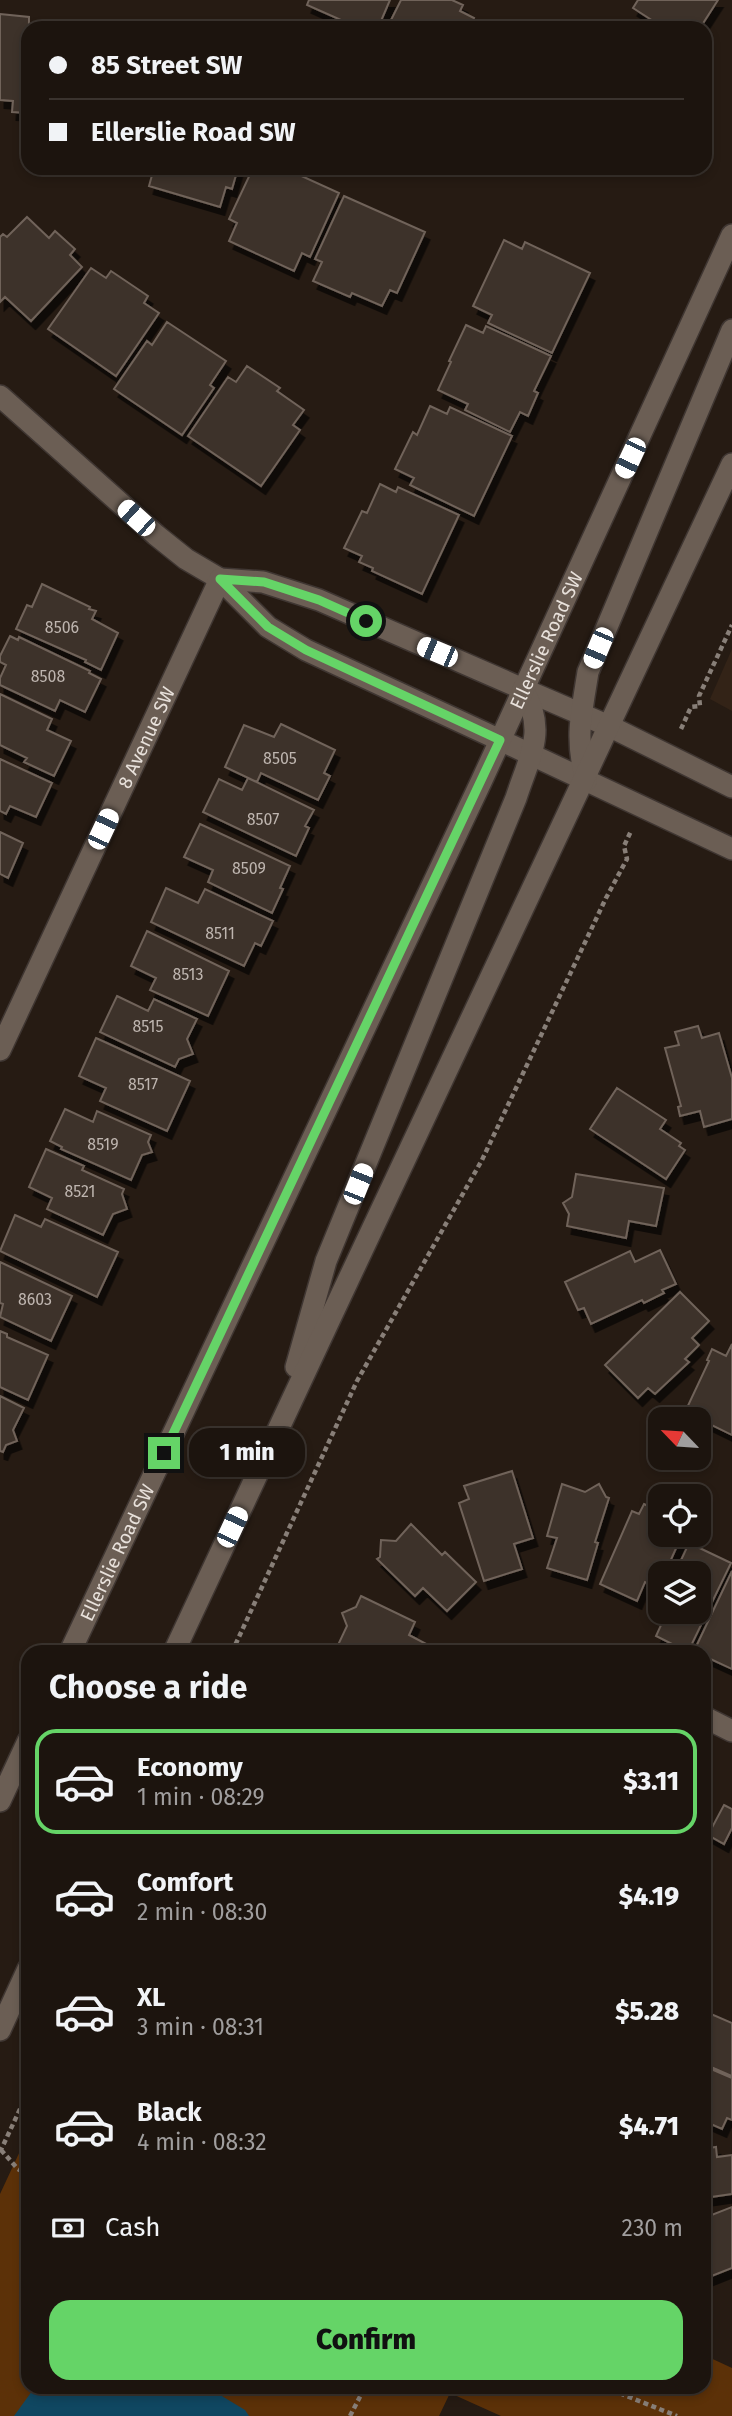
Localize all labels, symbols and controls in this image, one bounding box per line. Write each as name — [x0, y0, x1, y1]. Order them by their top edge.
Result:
text: 85 Street SW — [91, 50, 242, 81]
text: Ellerslie Road SW — [91, 117, 296, 148]
car — [612, 435, 649, 481]
car — [114, 496, 159, 540]
street label: Ellerslie Road SW — [505, 568, 588, 713]
route start — [350, 605, 382, 637]
house number: 8506 — [45, 618, 79, 637]
car — [581, 625, 616, 671]
car — [414, 634, 461, 670]
house number: 8508 — [31, 667, 65, 686]
street label: 8 Avenue SW — [113, 683, 180, 792]
house number: 8505 — [263, 749, 297, 768]
car — [85, 806, 122, 852]
house number: 8507 — [247, 810, 279, 829]
house number: 8509 — [232, 859, 266, 878]
house number: 8511 — [205, 924, 235, 943]
house number: 8513 — [173, 965, 203, 984]
house number: 8515 — [133, 1017, 163, 1036]
house number: 8517 — [128, 1075, 158, 1094]
house number: 8519 — [87, 1135, 119, 1154]
car — [341, 1161, 376, 1207]
house number: 8521 — [64, 1182, 96, 1201]
house number: 8603 — [18, 1290, 52, 1309]
north arrow — [648, 1407, 710, 1470]
map controls — [648, 1407, 711, 1624]
callout: 1 min — [188, 1428, 304, 1478]
route end — [148, 1437, 180, 1469]
text: 1 min — [219, 1438, 275, 1466]
street label: Ellerslie Road SW — [75, 1480, 160, 1625]
button: locate — [648, 1484, 711, 1547]
car — [214, 1504, 251, 1550]
button: layers — [648, 1561, 711, 1624]
text: Choose a ride — [49, 1668, 247, 1706]
icon: car — [53, 1750, 116, 1813]
text: Economy — [137, 1752, 243, 1783]
text: $3.11 — [623, 1766, 679, 1797]
text: 1 min · 08:29 — [137, 1783, 265, 1811]
icon: car — [53, 1865, 116, 1928]
text: Comfort — [137, 1867, 233, 1898]
text: $4.19 — [619, 1881, 679, 1912]
text: 2 min · 08:30 — [137, 1898, 267, 1926]
icon: car — [53, 1980, 116, 2043]
text: XL — [137, 1982, 165, 2013]
text: $5.28 — [615, 1996, 679, 2027]
text: 3 min · 08:31 — [137, 2013, 264, 2041]
icon: car — [53, 2095, 116, 2158]
text: Black — [137, 2097, 202, 2128]
text: $4.71 — [619, 2111, 679, 2142]
text: 4 min · 08:32 — [137, 2128, 267, 2156]
icon: cash — [49, 2209, 87, 2247]
text: Cash — [105, 2212, 161, 2243]
text: 230 m — [622, 2214, 683, 2242]
button: Confirm — [49, 2300, 683, 2380]

